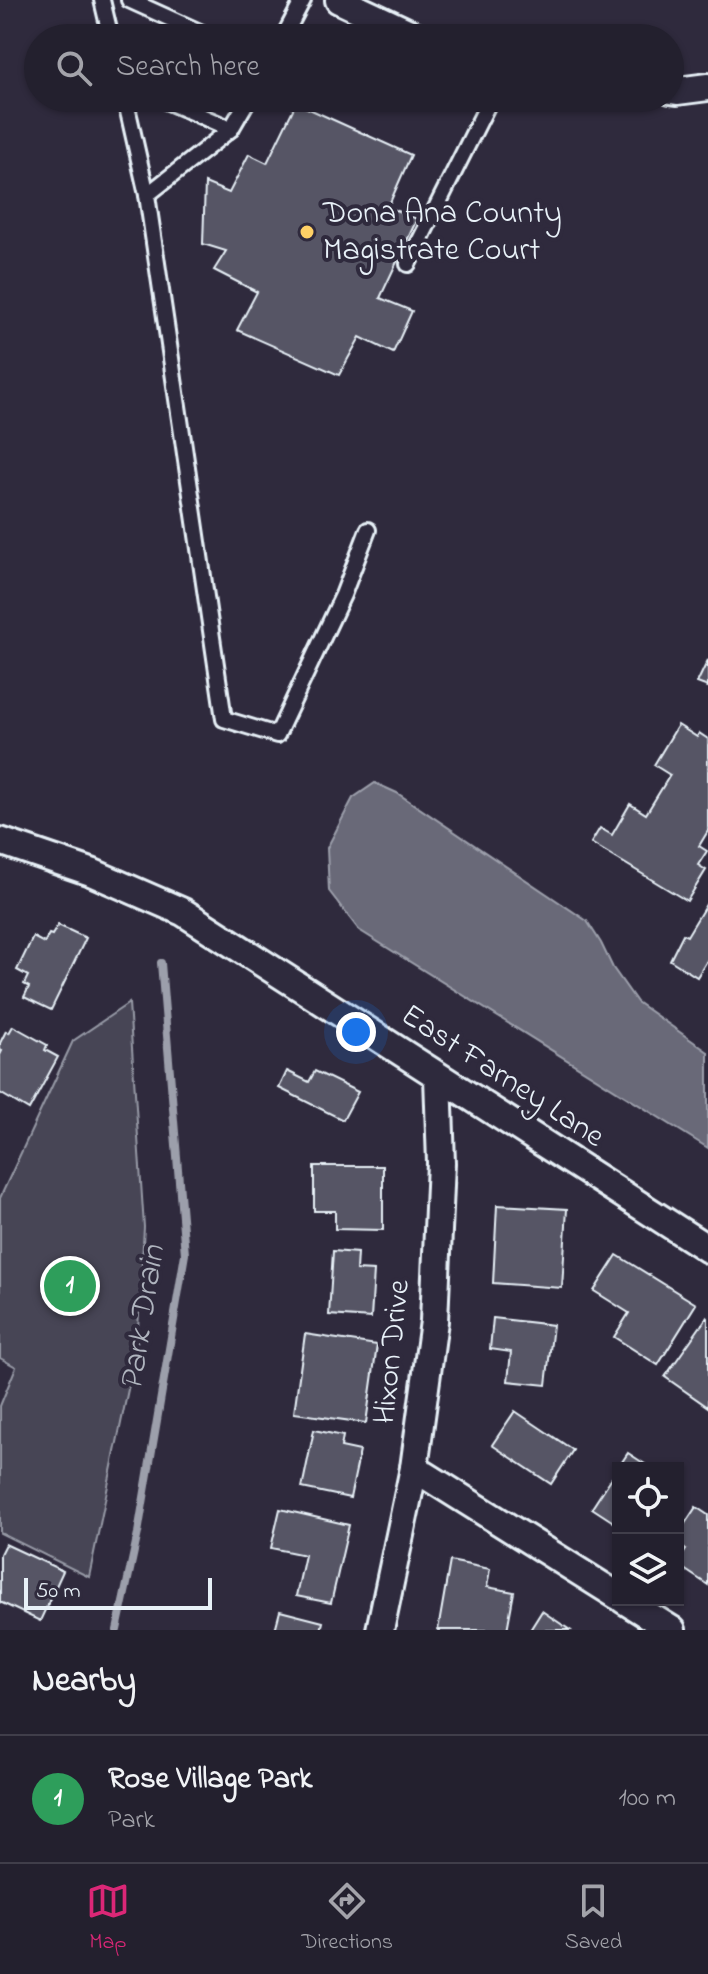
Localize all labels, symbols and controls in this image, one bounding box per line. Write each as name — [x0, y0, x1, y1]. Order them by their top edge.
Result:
search box — [24, 24, 684, 112]
icon: search — [52, 46, 96, 90]
text: Search here — [116, 46, 260, 90]
place label: Dona Ana County Magistrate Court — [322, 191, 562, 275]
marker: Dona Ana County Magistrate Court — [298, 223, 316, 241]
street label: East Farney Lane — [391, 993, 614, 1161]
your location — [336, 1012, 376, 1052]
water label: Park Drain — [108, 1240, 180, 1394]
pin: 1 — [44, 1256, 96, 1316]
street label: Hixon Drive — [362, 1277, 424, 1427]
map controls — [612, 1462, 684, 1606]
button: locate — [612, 1462, 684, 1534]
button: layers — [612, 1534, 684, 1606]
scale bar — [24, 1574, 212, 1610]
text: 50 m — [36, 1576, 81, 1608]
text: Nearby — [32, 1657, 136, 1707]
text: Rose Village Park — [108, 1758, 312, 1802]
text: 1 — [54, 1780, 62, 1818]
text: 100 m — [619, 1780, 676, 1818]
text: Park — [108, 1802, 155, 1840]
tab: Map — [86, 1879, 130, 1959]
tab: Directions — [302, 1879, 393, 1959]
tab: Saved — [565, 1879, 622, 1959]

